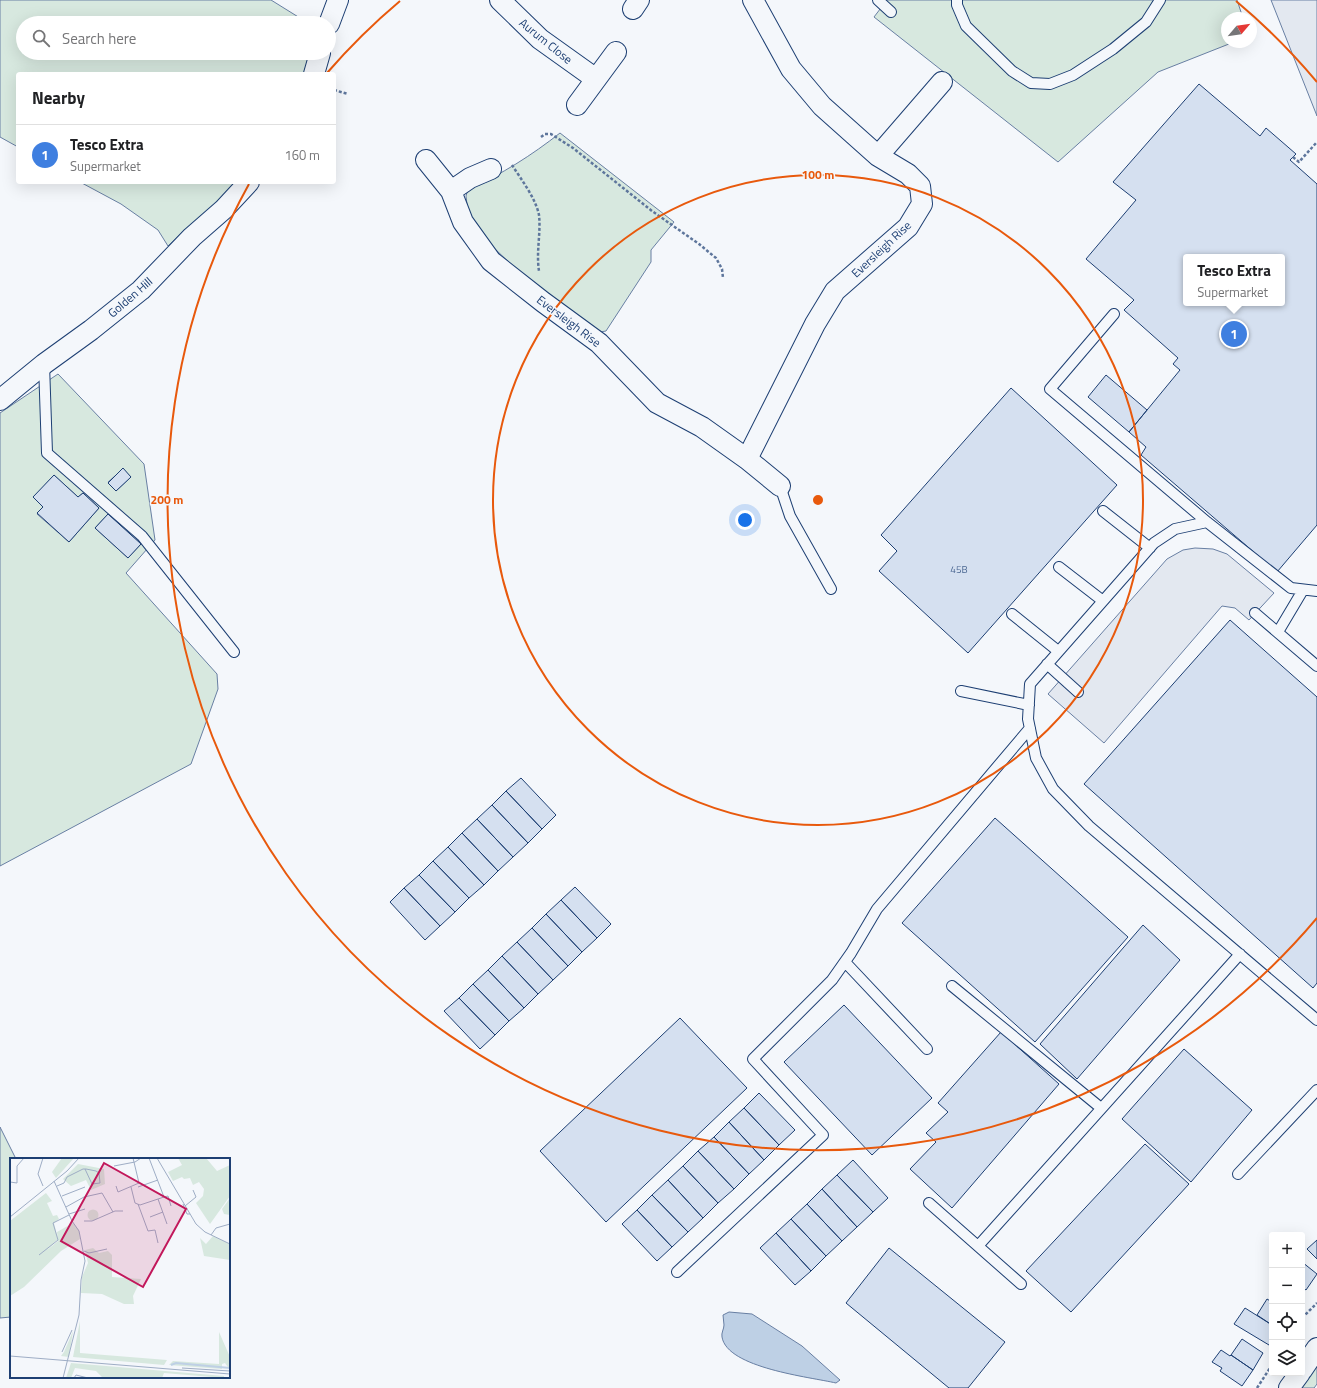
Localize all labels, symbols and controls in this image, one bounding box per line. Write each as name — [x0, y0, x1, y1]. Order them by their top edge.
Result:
north arrow — [1221, 12, 1257, 48]
street label: Aurum Close — [515, 13, 577, 69]
search box — [16, 16, 336, 60]
icon: search — [30, 27, 52, 49]
text: Search here — [62, 27, 136, 50]
text: Nearby — [32, 85, 85, 111]
text: Tesco Extra — [70, 133, 144, 156]
text: 1 — [41, 145, 49, 165]
text: 160 m — [284, 145, 320, 165]
text: Supermarket — [70, 156, 141, 176]
text: 100 m — [802, 165, 834, 184]
street label: Eversleigh Rise — [847, 216, 915, 282]
popup — [1183, 254, 1285, 306]
text: Tesco Extra — [1197, 259, 1271, 282]
street label: Golden Hill — [103, 272, 157, 322]
text: Supermarket — [1197, 282, 1268, 302]
street label: Eversleigh Rise — [533, 290, 605, 352]
pin: 1 — [1221, 319, 1247, 349]
text: 200 m — [151, 490, 183, 509]
centre of rings — [811, 493, 825, 507]
your location — [735, 510, 755, 530]
house number: 45B — [950, 562, 968, 577]
inset map — [10, 1158, 230, 1378]
map controls — [1269, 1232, 1305, 1376]
button: + — [1269, 1232, 1305, 1268]
button: − — [1269, 1268, 1305, 1304]
button: locate — [1269, 1304, 1305, 1340]
button: layers — [1269, 1340, 1305, 1376]

